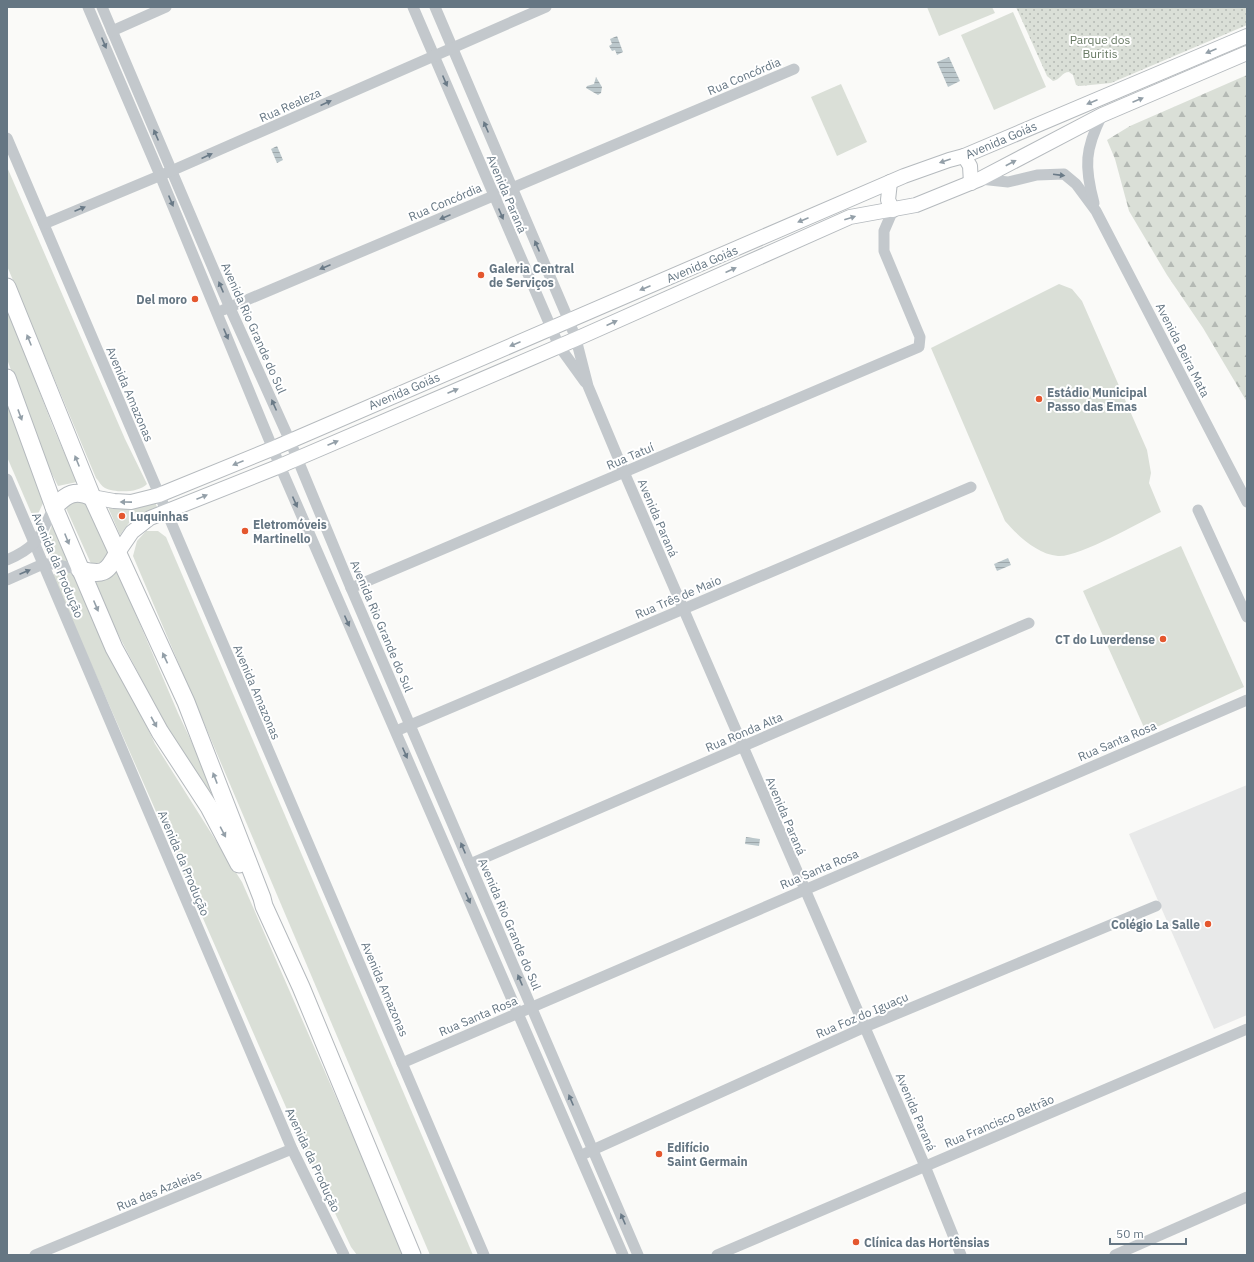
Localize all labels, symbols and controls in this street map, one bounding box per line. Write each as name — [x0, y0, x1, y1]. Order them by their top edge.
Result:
park label: Parque dos Buritis — [1070, 32, 1130, 61]
one-way arrow — [101, 37, 107, 49]
one-way arrow — [1206, 48, 1217, 54]
street label: Rua Concórdia — [705, 54, 783, 98]
one-way arrow — [442, 76, 448, 88]
street label: Rua Realeza — [257, 84, 324, 125]
one-way arrow — [1133, 96, 1145, 102]
one-way arrow — [1086, 99, 1097, 105]
one-way arrow — [320, 100, 331, 106]
street label: Avenida Goiás — [963, 118, 1039, 162]
one-way arrow — [483, 121, 489, 132]
one-way arrow — [153, 130, 159, 141]
one-way arrow — [201, 153, 212, 159]
street label: Avenida Paraná — [484, 153, 530, 236]
one-way arrow — [939, 158, 951, 164]
one-way arrow — [1005, 160, 1017, 166]
one-way arrow — [1053, 171, 1066, 178]
street label: Rua Concórdia — [406, 180, 484, 224]
one-way arrow — [168, 196, 174, 207]
one-way arrow — [74, 206, 85, 212]
one-way arrow — [498, 208, 504, 219]
one-way arrow — [438, 214, 450, 220]
one-way arrow — [844, 215, 856, 221]
one-way arrow — [798, 217, 809, 223]
one-way arrow — [534, 241, 540, 252]
street label: Avenida Goiás — [664, 242, 740, 286]
street label: Avenida Rio Grande do Sul — [218, 260, 290, 396]
place label: Galeria Central de Serviços — [489, 261, 575, 290]
one-way arrow — [319, 264, 331, 271]
one-way arrow — [725, 267, 737, 273]
marker: Galeria Central de Serviços — [476, 270, 486, 280]
one-way arrow — [217, 280, 223, 292]
one-way arrow — [640, 285, 651, 291]
place label: Del moro — [136, 292, 187, 307]
marker: Del moro — [190, 294, 200, 304]
street label: Avenida Beira Mata — [1153, 300, 1213, 400]
one-way arrow — [606, 320, 617, 326]
one-way arrow — [224, 329, 230, 341]
one-way arrow — [26, 335, 32, 346]
one-way arrow — [509, 341, 520, 347]
street label: Avenida Amazonas — [103, 344, 157, 444]
street label: Avenida Goiás — [366, 369, 442, 413]
place label: Estádio Municipal Passo das Emas — [1047, 385, 1147, 414]
one-way arrow — [447, 388, 459, 394]
marker: Estádio Municipal Passo das Emas — [1034, 394, 1044, 404]
one-way arrow — [271, 400, 277, 411]
one-way arrow — [18, 409, 24, 421]
one-way arrow — [328, 439, 340, 445]
street label: Rua Tatuí — [604, 439, 656, 473]
one-way arrow — [74, 455, 80, 467]
one-way arrow — [232, 460, 243, 466]
street label: Avenida Paraná — [635, 477, 681, 560]
one-way arrow — [196, 493, 208, 499]
one-way arrow — [293, 496, 299, 508]
one-way arrow — [119, 499, 132, 505]
place label: Luquinhas — [130, 509, 189, 524]
street label: Avenida da Produção — [29, 510, 87, 620]
marker: Luquinhas — [117, 511, 127, 521]
place label: Eletromóveis Martinello — [253, 517, 327, 546]
marker: Eletromóveis Martinello — [240, 526, 250, 536]
one-way arrow — [65, 533, 71, 545]
street label: Avenida Rio Grande do Sul — [347, 558, 417, 694]
one-way arrow — [19, 569, 30, 575]
street label: Rua Três de Maio — [633, 572, 723, 622]
one-way arrow — [93, 600, 99, 612]
one-way arrow — [345, 615, 351, 627]
place label: CT do Luverdense — [1055, 632, 1155, 647]
marker: CT do Luverdense — [1158, 634, 1168, 644]
street label: Avenida Amazonas — [230, 642, 284, 742]
one-way arrow — [162, 651, 168, 663]
street label: Rua Ronda Alta — [703, 709, 785, 755]
one-way arrow — [151, 716, 158, 728]
street label: Rua Santa Rosa — [1075, 717, 1159, 764]
one-way arrow — [402, 747, 408, 758]
one-way arrow — [212, 771, 218, 783]
street label: Avenida Paraná — [763, 775, 809, 858]
street label: Avenida da Produção — [155, 808, 213, 918]
one-way arrow — [219, 827, 226, 838]
one-way arrow — [460, 843, 466, 854]
street label: Rua Santa Rosa — [777, 845, 861, 892]
street label: Avenida Rio Grande do Sul — [475, 856, 545, 992]
one-way arrow — [465, 892, 471, 903]
place label: Colégio La Salle — [1111, 917, 1200, 932]
marker: Colégio La Salle — [1203, 919, 1213, 929]
street label: Avenida Amazonas — [358, 939, 412, 1039]
one-way arrow — [517, 975, 523, 986]
street label: Rua Foz do Iguaçu — [814, 989, 910, 1041]
street label: Rua Santa Rosa — [436, 992, 520, 1039]
street label: Avenida Paraná — [893, 1071, 939, 1154]
street label: Rua Francisco Beltrão — [942, 1091, 1056, 1151]
one-way arrow — [568, 1094, 574, 1105]
street label: Avenida da Produção — [282, 1106, 344, 1215]
place label: Edifício Saint Germain — [667, 1140, 748, 1169]
marker: Edifício Saint Germain — [654, 1149, 664, 1159]
street label: Rua das Azaleias — [114, 1166, 204, 1214]
one-way arrow — [619, 1213, 625, 1225]
scale bar — [1110, 1220, 1186, 1246]
text: 50 m — [1116, 1226, 1144, 1241]
place label: Clínica das Hortênsias — [864, 1235, 990, 1250]
marker: Clínica das Hortênsias — [851, 1237, 861, 1247]

